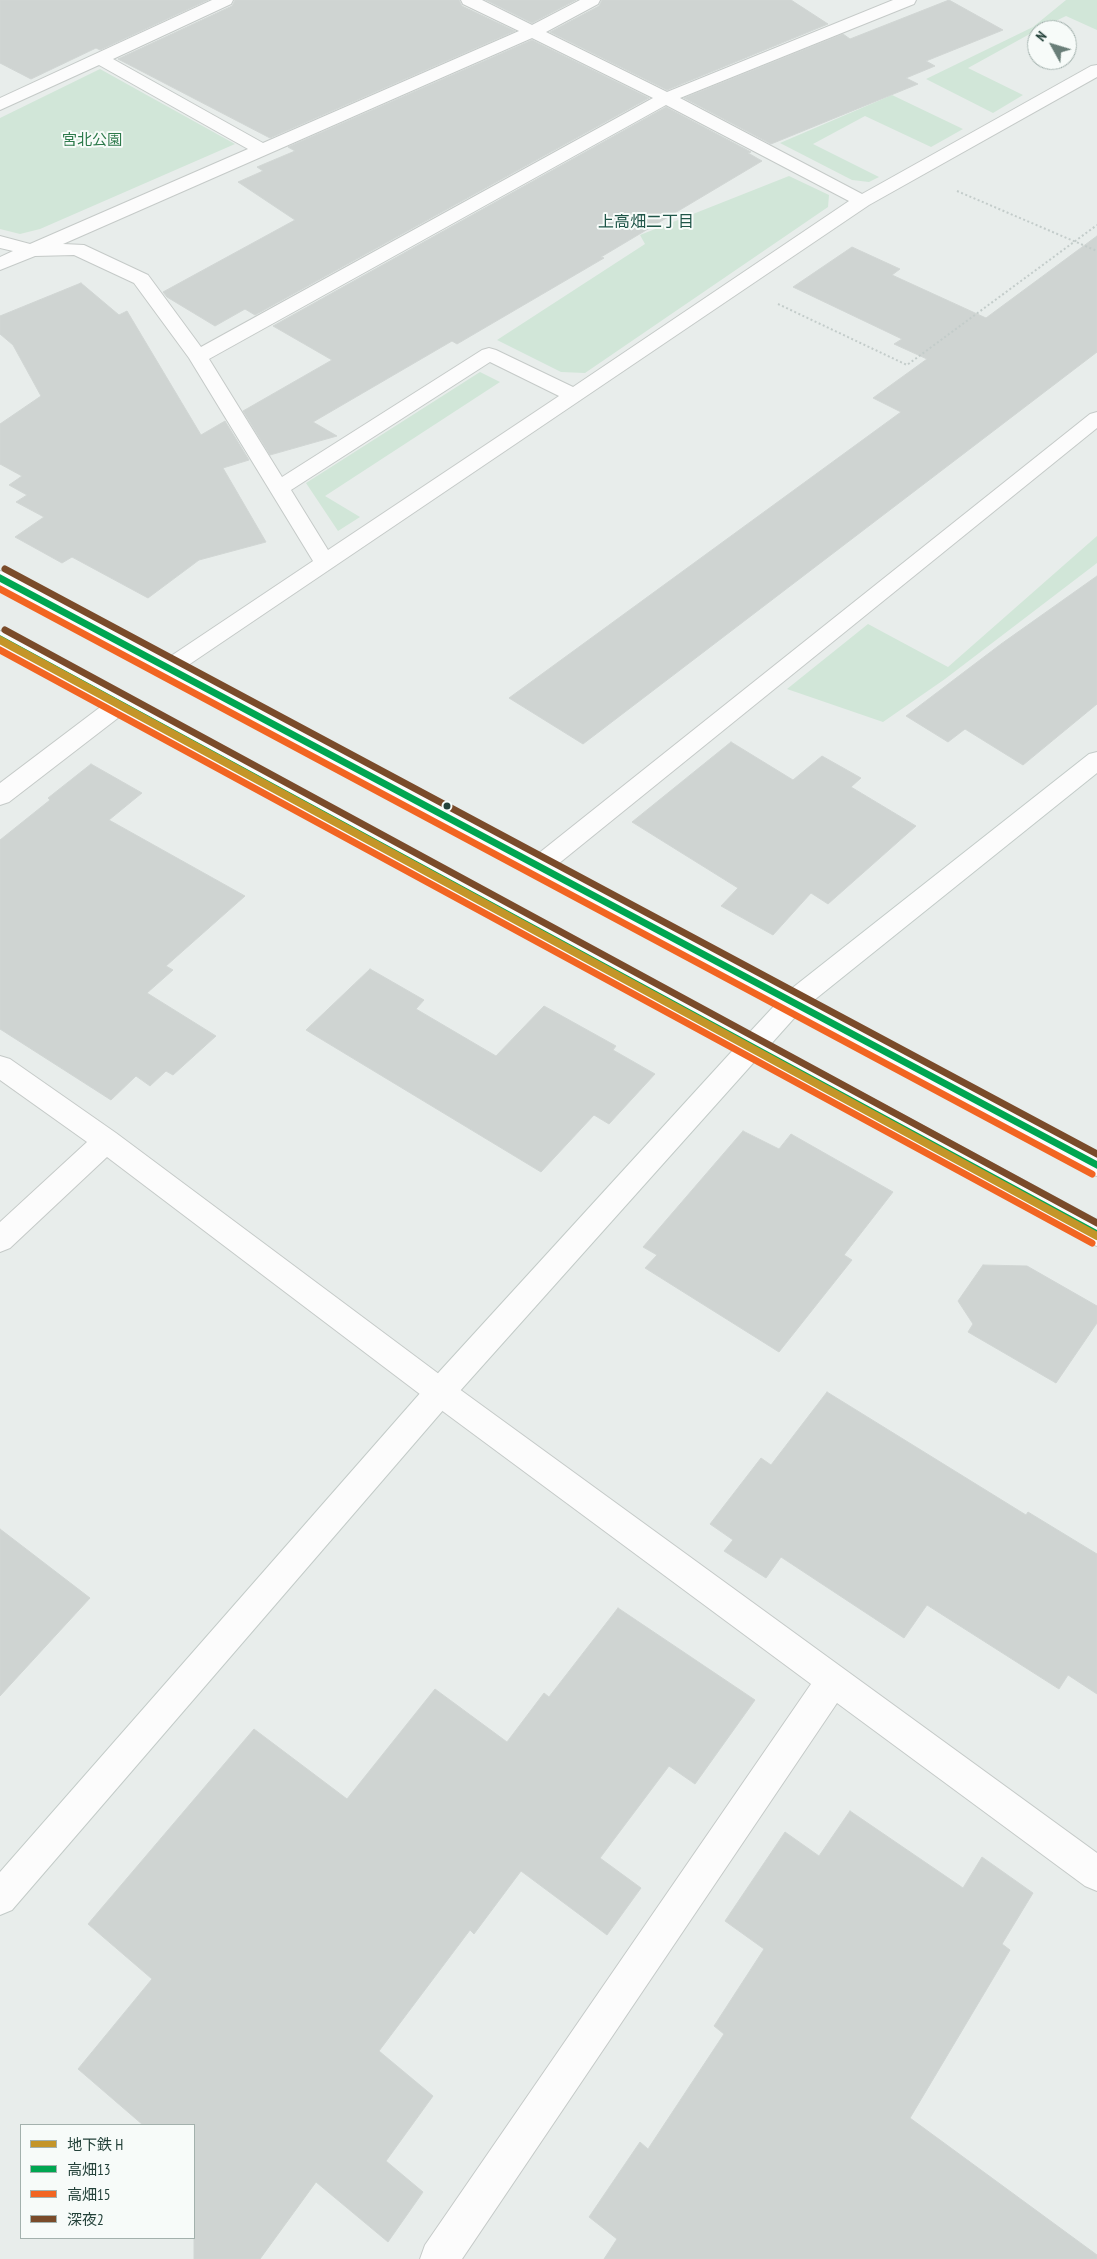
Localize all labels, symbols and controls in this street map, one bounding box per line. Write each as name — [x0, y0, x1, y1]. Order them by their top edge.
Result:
north arrow — [1027, 20, 1077, 70]
text: N — [1032, 28, 1050, 45]
park label: 宮北公園 — [62, 132, 122, 150]
district label: 上高畑二丁目 — [598, 212, 694, 232]
unlabelled marker — [442, 801, 452, 811]
legend — [20, 2124, 195, 2239]
text: 地下鉄 H — [67, 2135, 123, 2154]
text: 高畑13 — [67, 2160, 111, 2179]
text: 高畑15 — [67, 2185, 111, 2204]
text: 深夜2 — [67, 2210, 104, 2229]

